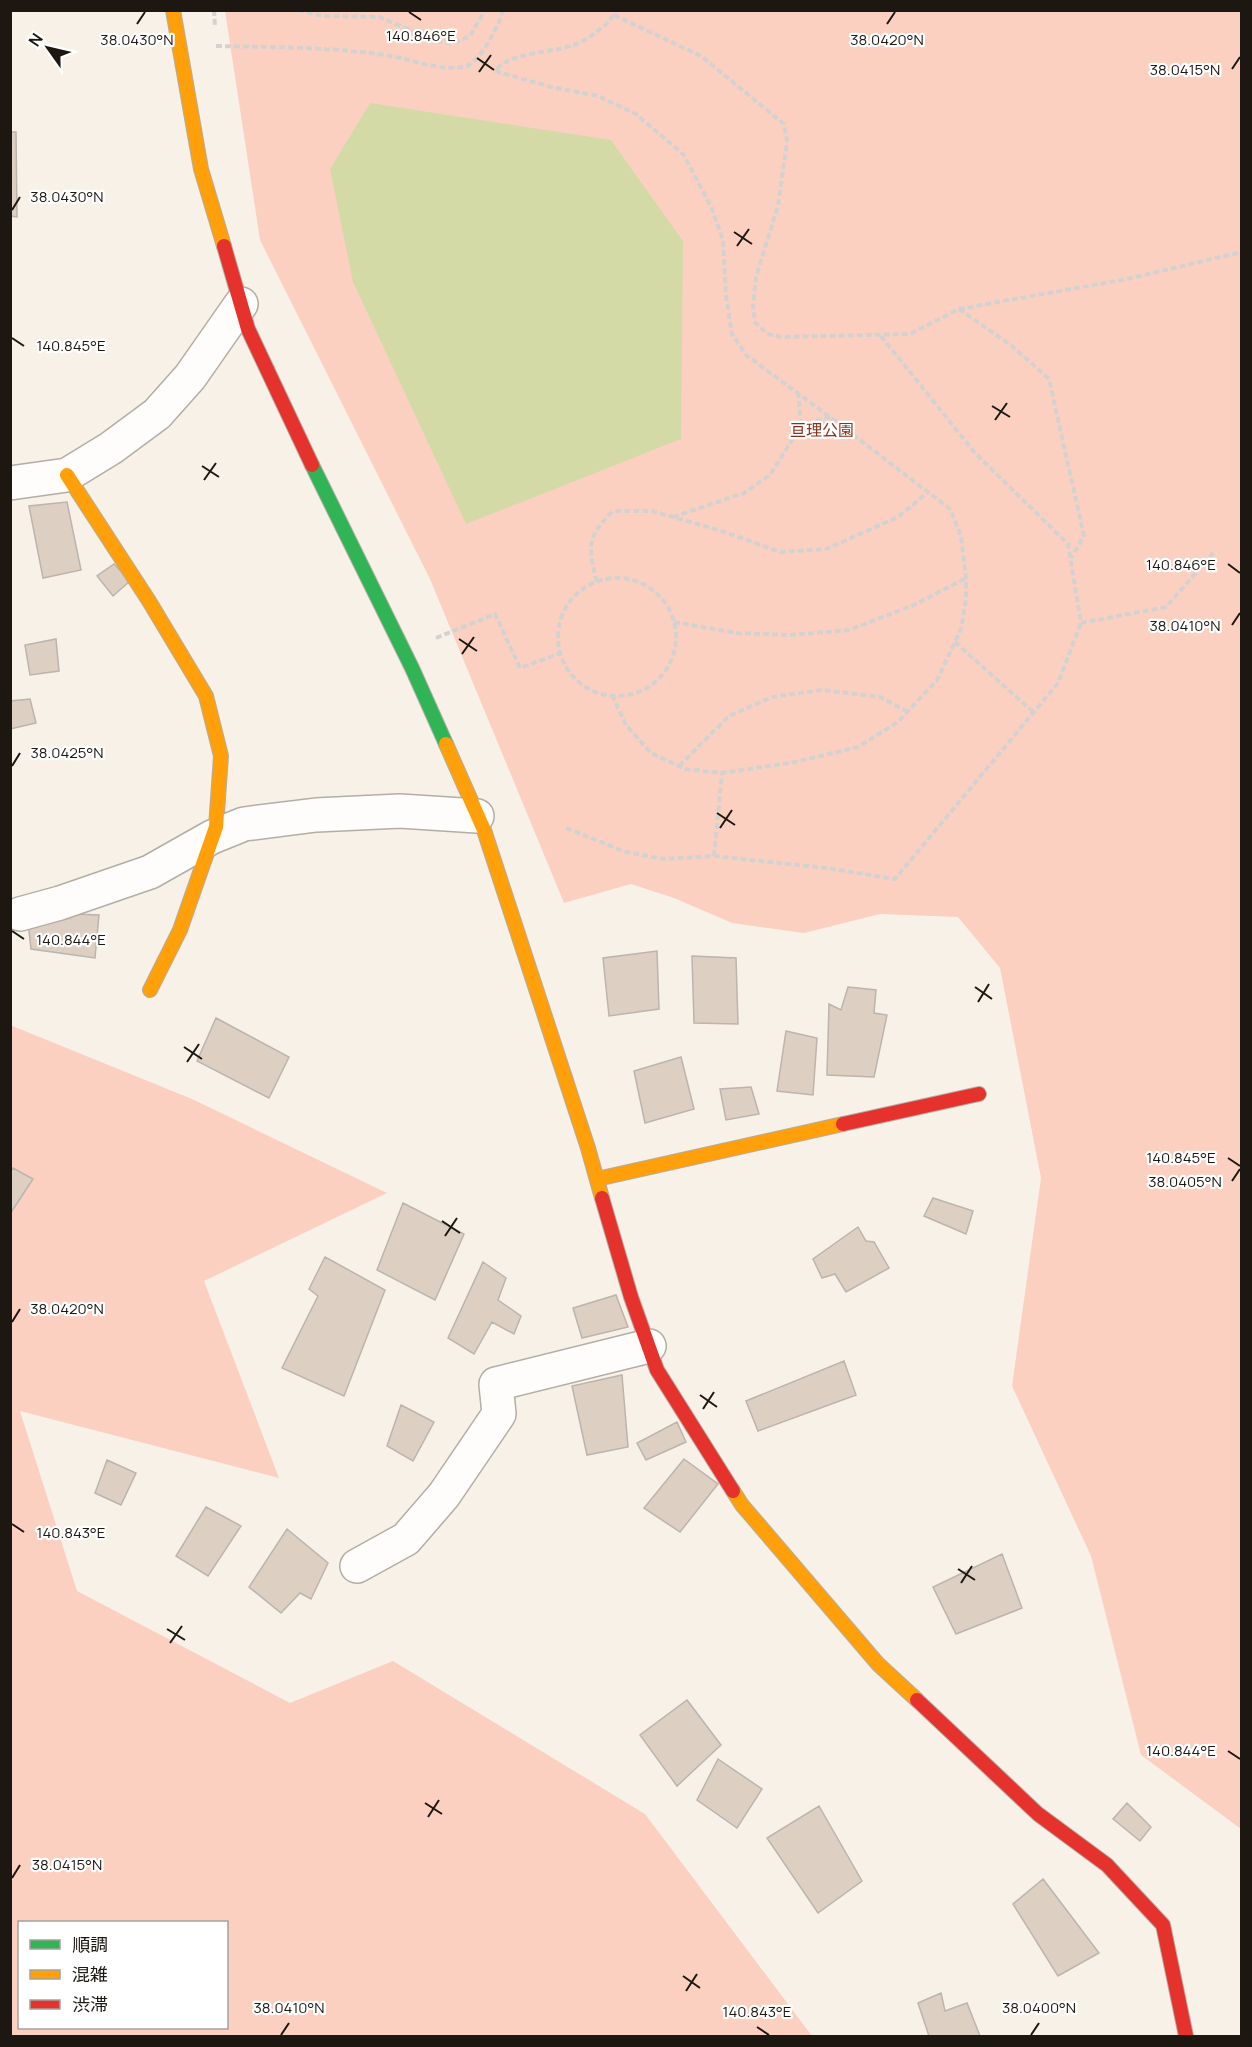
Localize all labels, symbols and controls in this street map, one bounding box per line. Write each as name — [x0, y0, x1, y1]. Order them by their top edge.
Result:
north arrow — [18, 18, 78, 78]
text: 140.846°E — [386, 25, 456, 46]
text: N — [23, 29, 48, 51]
text: 38.0430°N — [100, 29, 174, 50]
text: 38.0420°N — [850, 29, 924, 50]
text: 38.0415°N — [1150, 59, 1220, 80]
text: 38.0430°N — [30, 186, 104, 207]
text: 140.845°E — [36, 335, 106, 356]
park label: 亘理公園 — [790, 419, 854, 441]
text: 140.846°E — [1146, 554, 1216, 575]
text: 38.0410°N — [1150, 615, 1220, 636]
text: 38.0425°N — [30, 742, 104, 763]
text: 140.844°E — [36, 929, 106, 950]
text: 140.845°E — [1146, 1147, 1216, 1168]
text: 38.0405°N — [1148, 1171, 1222, 1192]
text: 38.0420°N — [30, 1298, 104, 1319]
text: 140.843°E — [37, 1522, 105, 1543]
text: 140.844°E — [1146, 1740, 1216, 1761]
text: 38.0415°N — [32, 1854, 102, 1875]
legend — [18, 1921, 228, 2029]
text: 順調 — [72, 1932, 108, 1956]
text: 混雑 — [72, 1962, 108, 1986]
text: 渋滞 — [72, 1992, 108, 2016]
text: 38.0410°N — [254, 1997, 324, 2018]
text: 38.0400°N — [1002, 1997, 1076, 2018]
text: 140.843°E — [723, 2001, 791, 2022]

